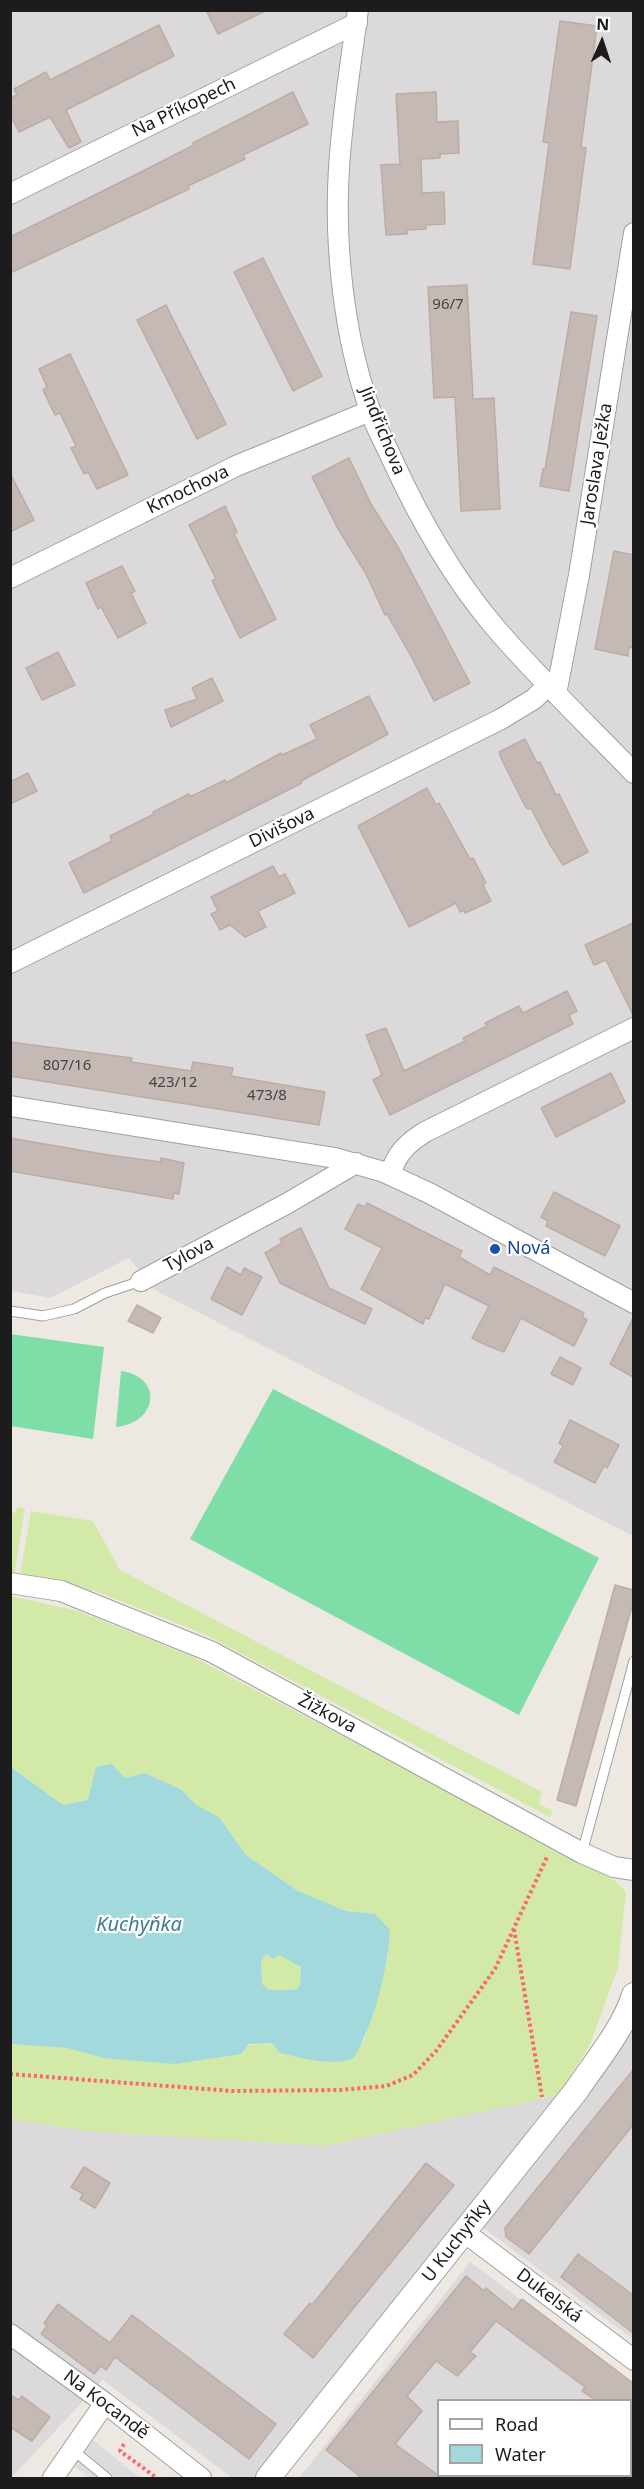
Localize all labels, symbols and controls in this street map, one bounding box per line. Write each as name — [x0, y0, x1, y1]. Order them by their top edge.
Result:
north arrow — [572, 12, 632, 72]
text: N — [596, 13, 610, 35]
street label: Na Příkopech — [129, 74, 239, 142]
house number: 96/7 — [432, 296, 464, 314]
street label: Jindřichova — [354, 384, 410, 478]
street label: Jaroslava Ježka — [577, 401, 617, 527]
street label: Kmochova — [144, 461, 232, 519]
street label: Divišova — [246, 803, 318, 853]
house number: 807/16 — [43, 1057, 91, 1075]
house number: 423/12 — [149, 1074, 197, 1092]
house number: 473/8 — [247, 1087, 287, 1105]
street label: Tylova — [160, 1233, 218, 1277]
place label: Nová — [507, 1238, 550, 1260]
marker: Nová — [488, 1242, 502, 1256]
street label: Žižkova — [294, 1690, 360, 1738]
water label: Kuchyňka — [96, 1913, 182, 1937]
street label: U Kuchyňky — [418, 2195, 496, 2287]
street label: Dukelská — [512, 2264, 586, 2328]
street label: Na Kocandě — [59, 2366, 153, 2444]
legend — [437, 2399, 632, 2477]
text: Road — [495, 2412, 538, 2436]
text: Water — [495, 2442, 546, 2466]

